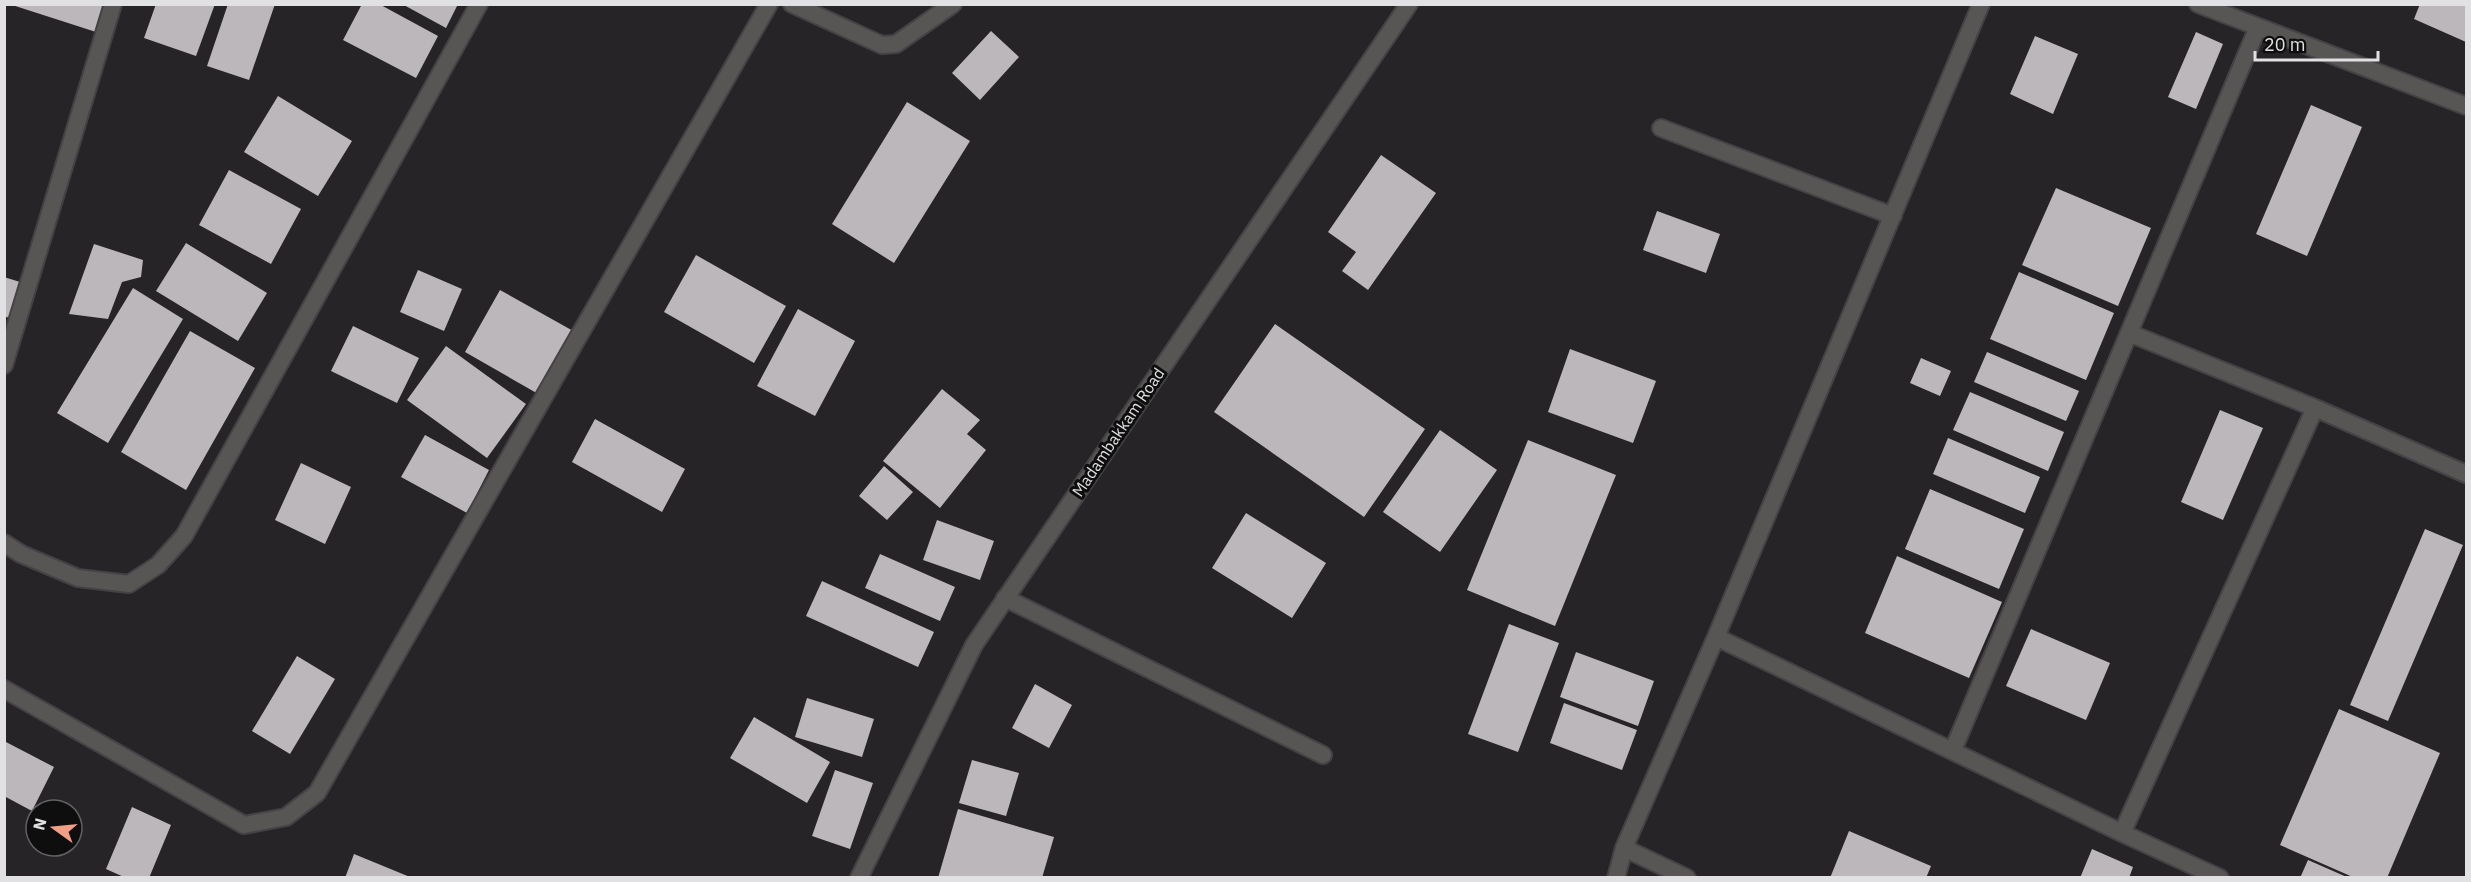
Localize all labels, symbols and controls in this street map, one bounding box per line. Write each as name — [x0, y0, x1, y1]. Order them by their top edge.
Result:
scale bar — [2255, 24, 2378, 62]
text: 20 m — [2264, 33, 2306, 56]
street label: Madambakkam Road — [1067, 364, 1169, 500]
north arrow — [24, 798, 84, 858]
text: N — [28, 816, 51, 832]

